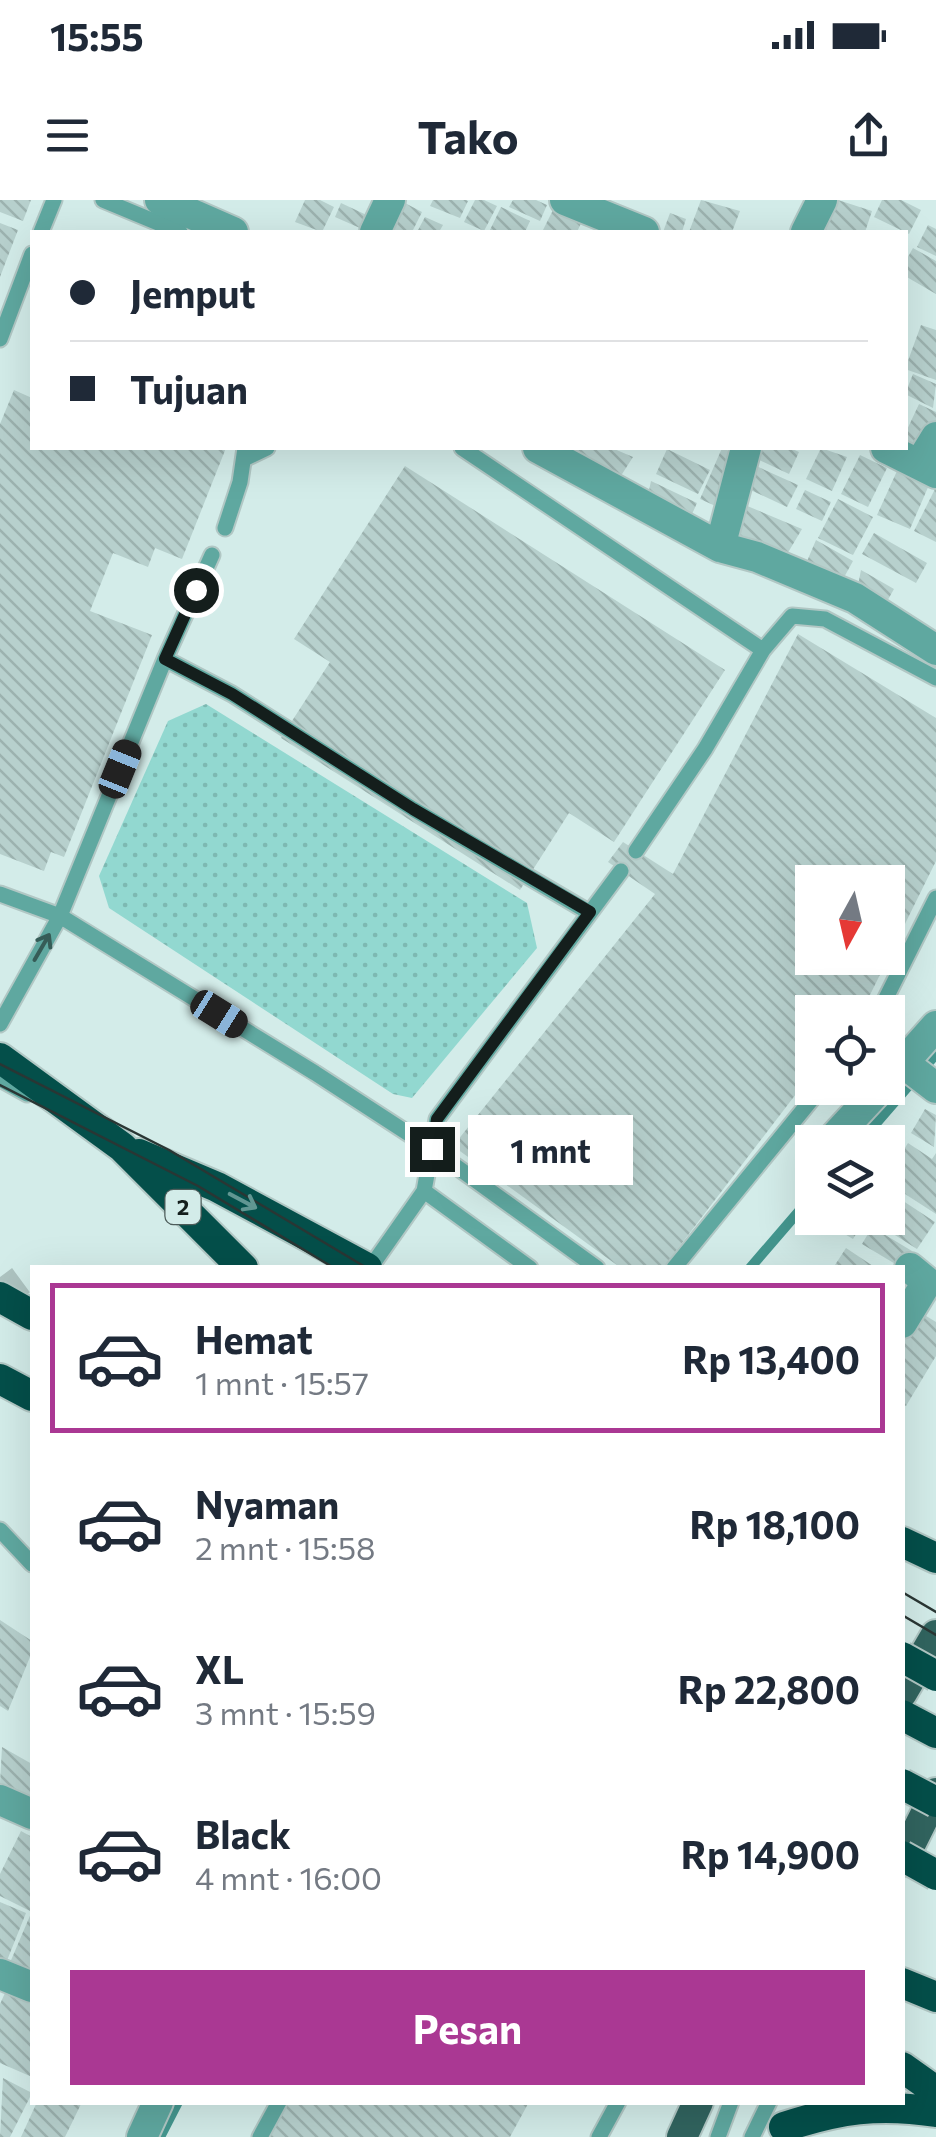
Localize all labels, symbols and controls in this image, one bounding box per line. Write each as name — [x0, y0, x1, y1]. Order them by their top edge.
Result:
text: 15:55 — [50, 12, 144, 59]
icon: menu — [40, 108, 95, 163]
text: Tako — [417, 108, 519, 163]
icon: share — [841, 108, 896, 163]
text: Jemput — [130, 269, 256, 316]
text: Tujuan — [130, 365, 248, 412]
route start — [174, 568, 219, 613]
car — [95, 736, 145, 802]
north arrow — [795, 865, 905, 975]
map controls — [795, 865, 905, 1235]
one-way arrow — [32, 933, 52, 962]
car — [186, 985, 252, 1043]
button: locate — [795, 995, 905, 1105]
callout: 1 mnt — [467, 1114, 632, 1184]
button: layers — [795, 1125, 905, 1235]
route end — [410, 1127, 455, 1172]
text: 1 mnt — [510, 1130, 591, 1170]
road number: 2 — [166, 1190, 200, 1224]
one-way arrow — [228, 1192, 258, 1212]
icon: car — [75, 1313, 165, 1403]
text: Hemat — [195, 1315, 313, 1362]
text: Rp 13,400 — [682, 1335, 860, 1382]
text: 1 mnt · 15:57 — [195, 1362, 369, 1402]
icon: car — [75, 1478, 165, 1568]
text: Nyaman — [195, 1480, 339, 1527]
text: Rp 18,100 — [689, 1500, 860, 1547]
text: 2 mnt · 15:58 — [195, 1527, 375, 1567]
icon: car — [75, 1643, 165, 1733]
text: XL — [195, 1645, 244, 1692]
text: Rp 22,800 — [678, 1665, 860, 1712]
text: 3 mnt · 15:59 — [195, 1692, 376, 1732]
icon: car — [75, 1808, 165, 1898]
text: Black — [195, 1810, 291, 1857]
text: Rp 14,900 — [681, 1830, 860, 1877]
text: 4 mnt · 16:00 — [195, 1857, 382, 1897]
button: Pesan — [70, 1970, 865, 2085]

